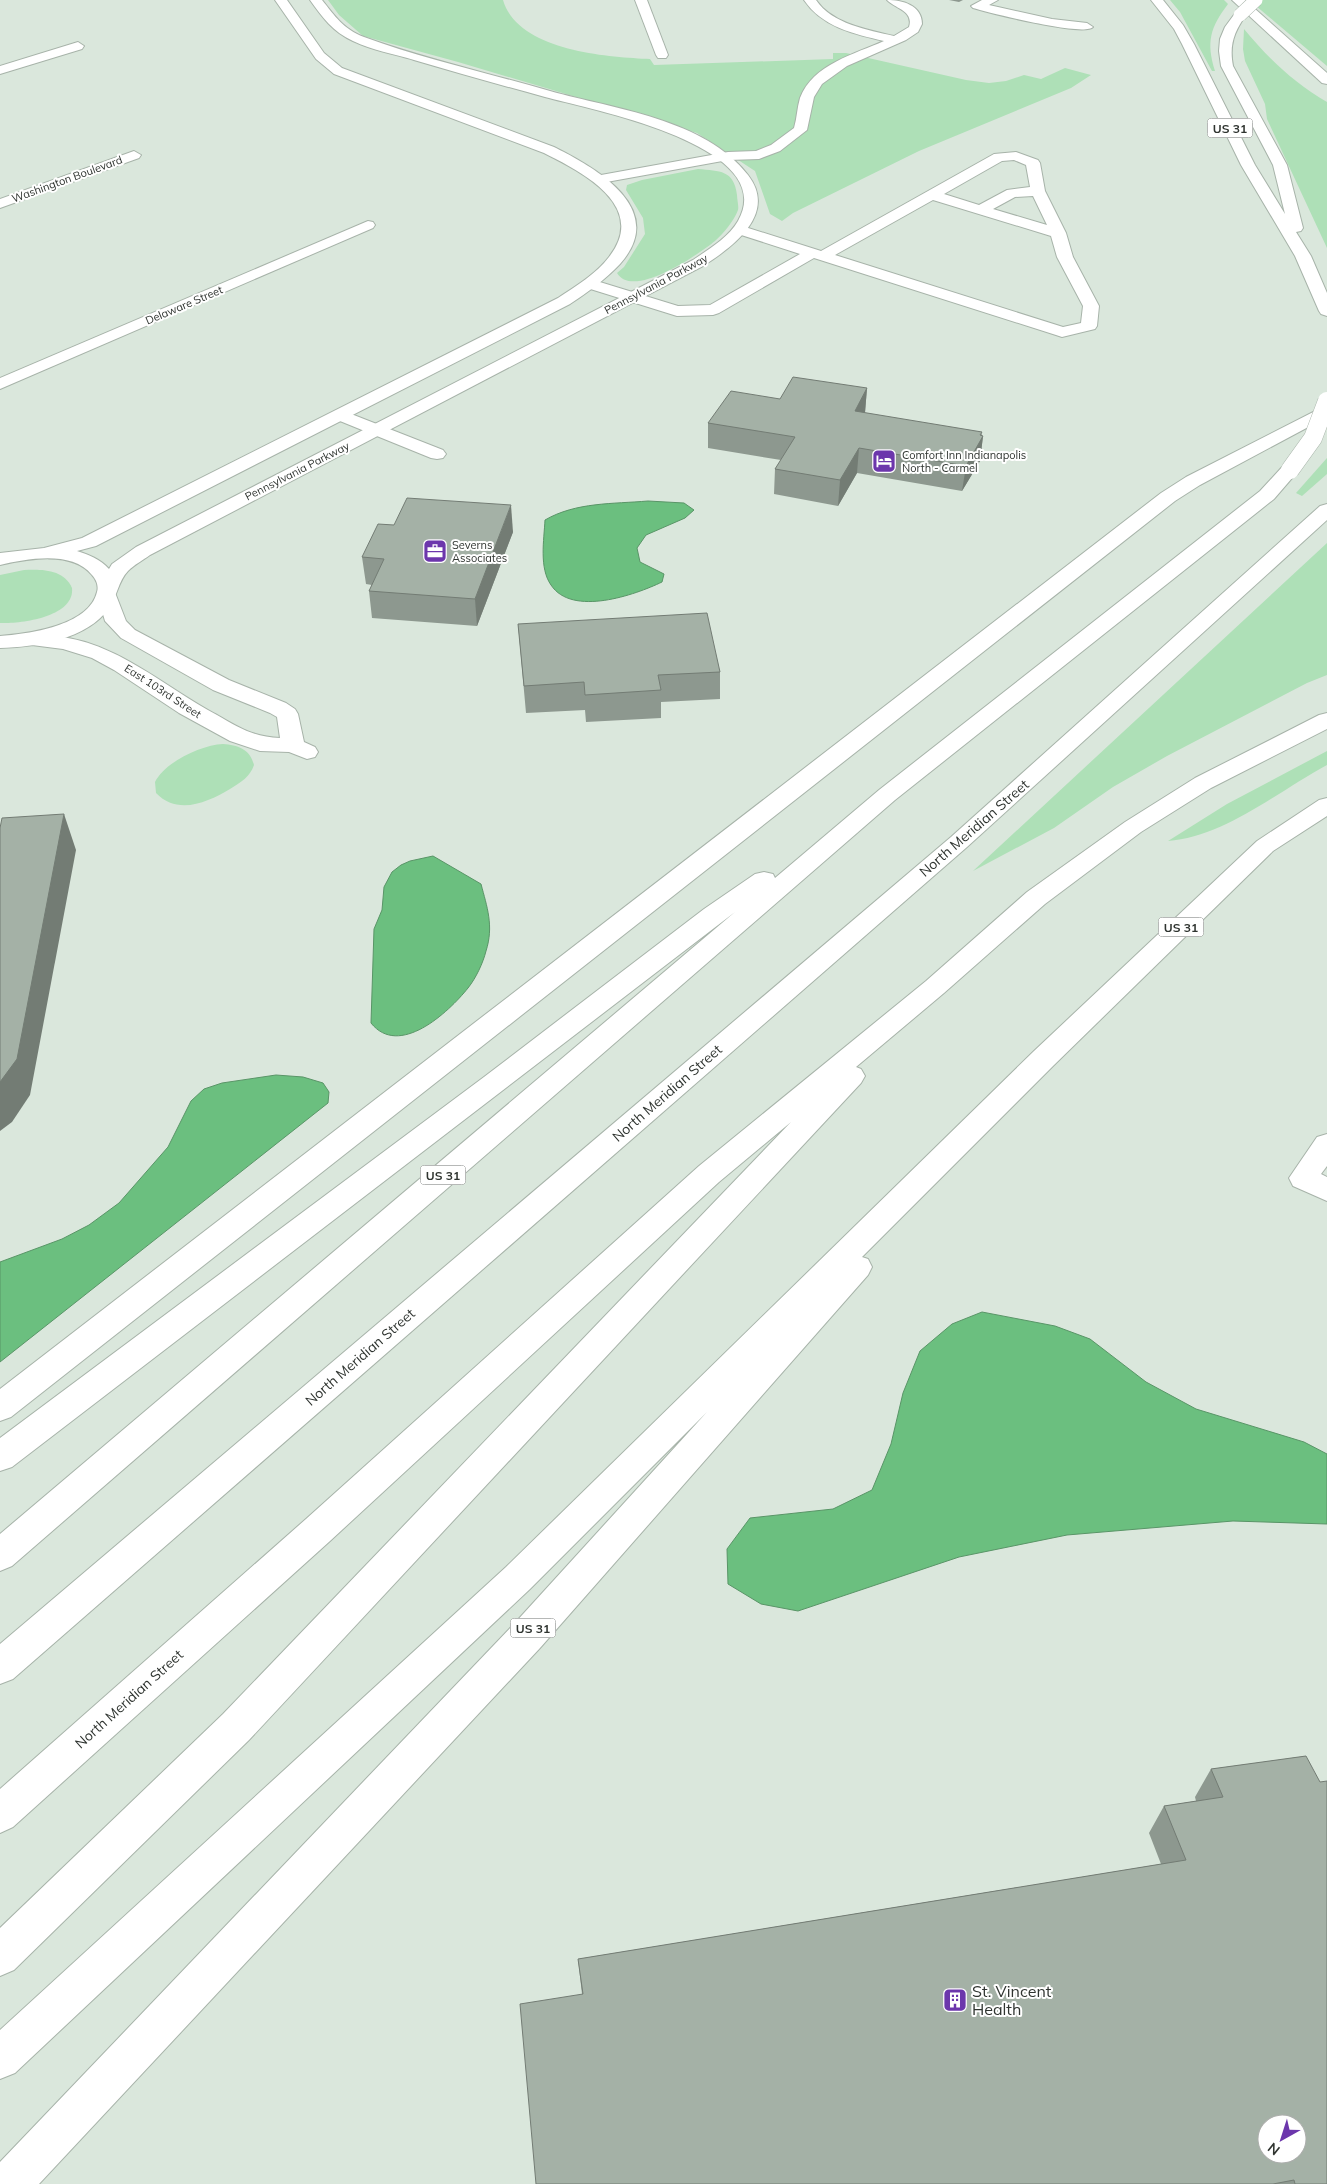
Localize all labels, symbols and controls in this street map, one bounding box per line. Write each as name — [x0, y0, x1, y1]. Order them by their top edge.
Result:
road number: US 31 — [1208, 119, 1252, 138]
street label: Washington Boulevard — [10, 152, 124, 206]
street label: Pennsylvania Parkway — [602, 251, 710, 317]
street label: Delaware Street — [143, 282, 225, 328]
street label: Pennsylvania Parkway — [242, 439, 352, 503]
hotel icon: Comfort Inn Indianapolis North - Carmel — [871, 448, 897, 474]
place label: Comfort Inn Indianapolis North - Carmel — [902, 448, 1026, 475]
office icon: Severns Associates — [422, 538, 448, 564]
place label: Severns Associates — [452, 538, 507, 565]
street label: East 103rd Street — [122, 661, 204, 721]
street label: North Meridian Street — [915, 775, 1033, 881]
road number: US 31 — [1158, 918, 1204, 936]
street label: North Meridian Street — [608, 1040, 726, 1146]
road number: US 31 — [420, 1166, 466, 1184]
street label: North Meridian Street — [301, 1304, 419, 1410]
road number: US 31 — [510, 1619, 556, 1638]
street label: North Meridian Street — [71, 1646, 187, 1752]
place label: St. Vincent Health — [972, 1981, 1052, 2019]
building icon: St. Vincent Health — [942, 1987, 968, 2013]
north arrow — [1257, 2114, 1307, 2164]
text: N — [1264, 2139, 1284, 2159]

